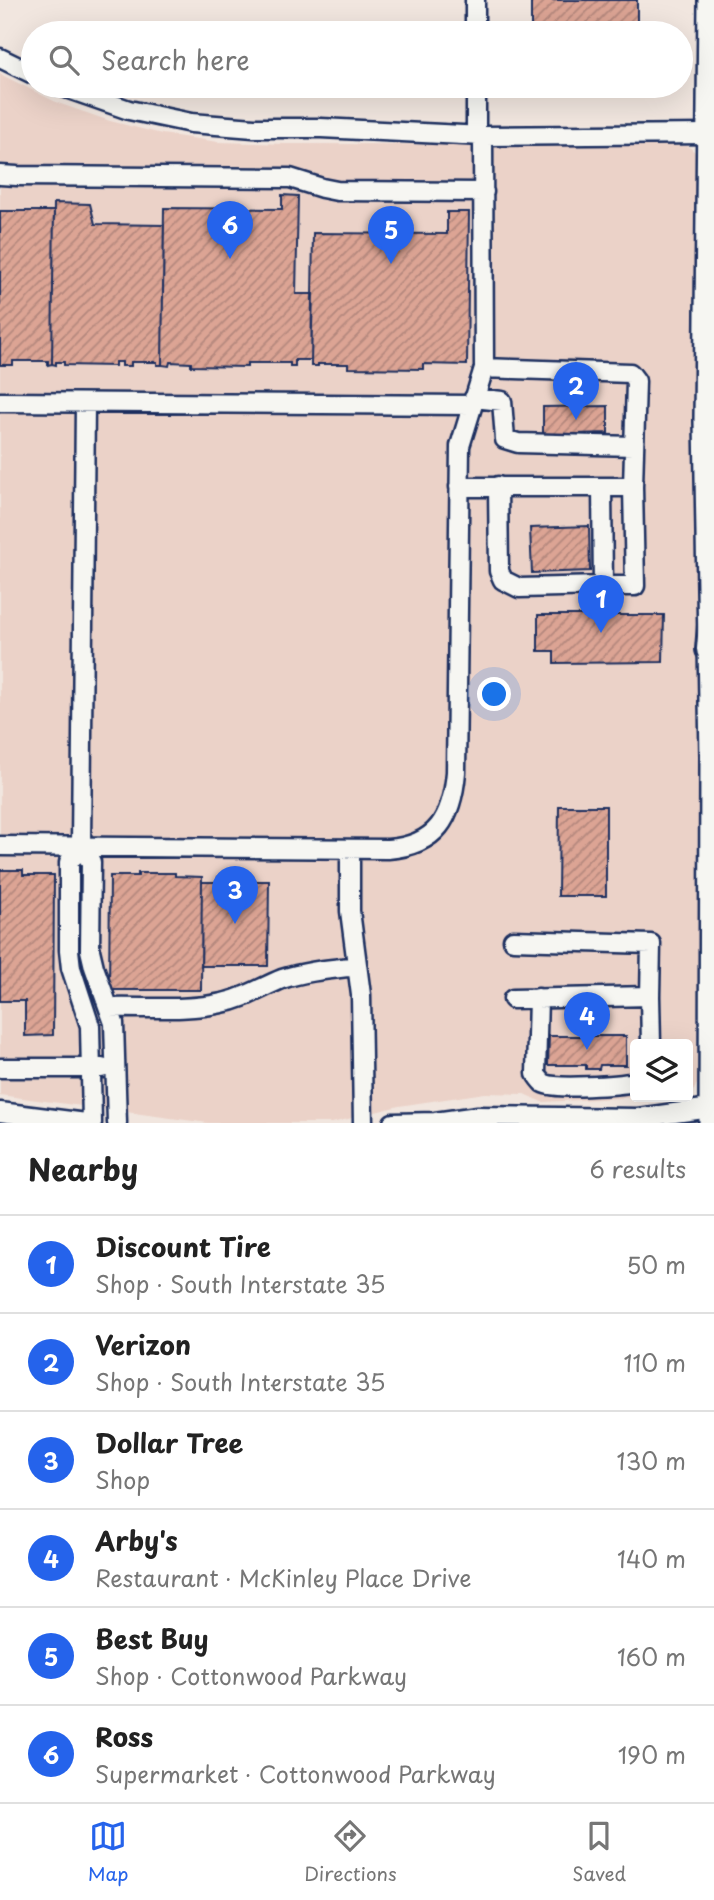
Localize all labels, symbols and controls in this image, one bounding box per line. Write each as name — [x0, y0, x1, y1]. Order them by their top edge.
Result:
search box — [21, 21, 693, 98]
text: Search here — [101, 40, 250, 79]
icon: search — [45, 41, 83, 79]
pin: 6 — [207, 201, 253, 259]
pin: 5 — [368, 206, 414, 264]
pin: 2 — [553, 362, 599, 420]
pin: 1 — [578, 575, 624, 633]
your location — [477, 677, 511, 711]
pin: 3 — [212, 866, 258, 924]
pin: 4 — [564, 992, 610, 1050]
map controls — [630, 1039, 693, 1102]
button: layers — [630, 1039, 693, 1102]
text: Nearby — [28, 1146, 138, 1191]
text: 6 results — [590, 1151, 686, 1186]
text: Discount Tire — [95, 1227, 271, 1266]
text: 1 — [46, 1247, 57, 1282]
text: 50 m — [626, 1247, 686, 1282]
text: Shop · South Interstate 35 — [95, 1266, 386, 1301]
text: Verizon — [95, 1325, 191, 1364]
text: 2 — [43, 1345, 59, 1380]
text: 110 m — [624, 1345, 686, 1380]
text: Shop · South Interstate 35 — [95, 1364, 386, 1399]
text: Dollar Tree — [95, 1423, 243, 1462]
text: 3 — [43, 1443, 59, 1478]
text: 130 m — [616, 1443, 686, 1478]
text: Shop — [95, 1462, 150, 1497]
text: Arby's — [95, 1521, 178, 1560]
text: 4 — [43, 1541, 59, 1576]
text: 140 m — [617, 1541, 686, 1576]
text: Restaurant · McKinley Place Drive — [95, 1560, 471, 1595]
text: Best Buy — [95, 1619, 208, 1658]
text: 5 — [44, 1639, 58, 1674]
text: 160 m — [617, 1639, 686, 1674]
text: Shop · Cottonwood Parkway — [95, 1658, 407, 1693]
text: Ross — [95, 1717, 153, 1756]
text: 6 — [43, 1737, 59, 1772]
text: 190 m — [618, 1737, 686, 1772]
text: Supermarket · Cottonwood Parkway — [95, 1756, 496, 1791]
tab: Map — [88, 1817, 128, 1887]
tab: Directions — [304, 1817, 397, 1887]
tab: Saved — [572, 1817, 626, 1887]

